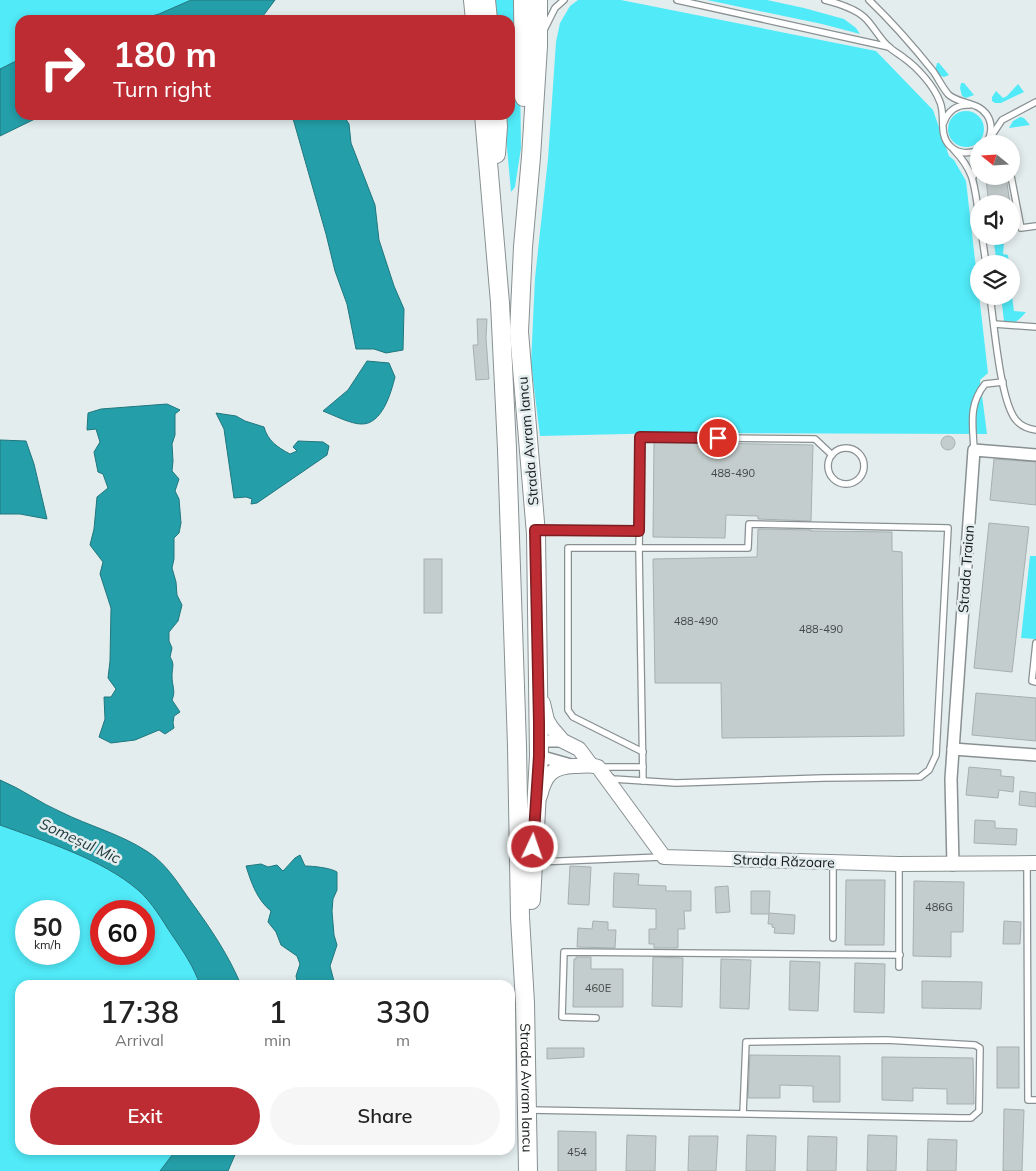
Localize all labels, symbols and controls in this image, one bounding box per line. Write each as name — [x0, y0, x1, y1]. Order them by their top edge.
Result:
text: 180 m — [113, 32, 217, 76]
icon: right — [30, 35, 95, 100]
text: Turn right — [113, 75, 211, 103]
north arrow — [970, 135, 1020, 185]
map controls — [970, 135, 1020, 305]
button: sound — [970, 195, 1020, 245]
button: layers — [970, 255, 1020, 305]
street label: Strada Avram Iancu — [513, 376, 543, 506]
pin — [697, 417, 739, 459]
icon: arrive — [704, 424, 732, 452]
house number: 488-490 — [711, 466, 756, 480]
street label: Strada Traian — [954, 524, 978, 614]
house number: 488-490 — [674, 614, 719, 628]
house number: 488-490 — [799, 622, 844, 636]
water label: Someșul Mic — [37, 814, 124, 868]
position arrow — [506, 820, 558, 872]
street label: Strada Răzoare — [733, 850, 835, 872]
speed limit sign: 60 — [90, 900, 155, 965]
house number: 486G — [925, 900, 953, 914]
text: 50 — [32, 911, 63, 942]
text: km/h — [34, 937, 61, 952]
house number: 460E — [585, 981, 611, 995]
text: 17:38 — [100, 993, 179, 1031]
text: 1 — [269, 993, 287, 1031]
text: 330 — [376, 993, 430, 1031]
street label: Strada Avram Iancu — [516, 1023, 537, 1153]
text: Arrival — [115, 1030, 164, 1050]
text: min — [264, 1030, 291, 1050]
text: m — [396, 1030, 410, 1050]
button: Exit — [30, 1087, 260, 1145]
button: Share — [270, 1087, 500, 1145]
house number: 454 — [567, 1145, 587, 1159]

